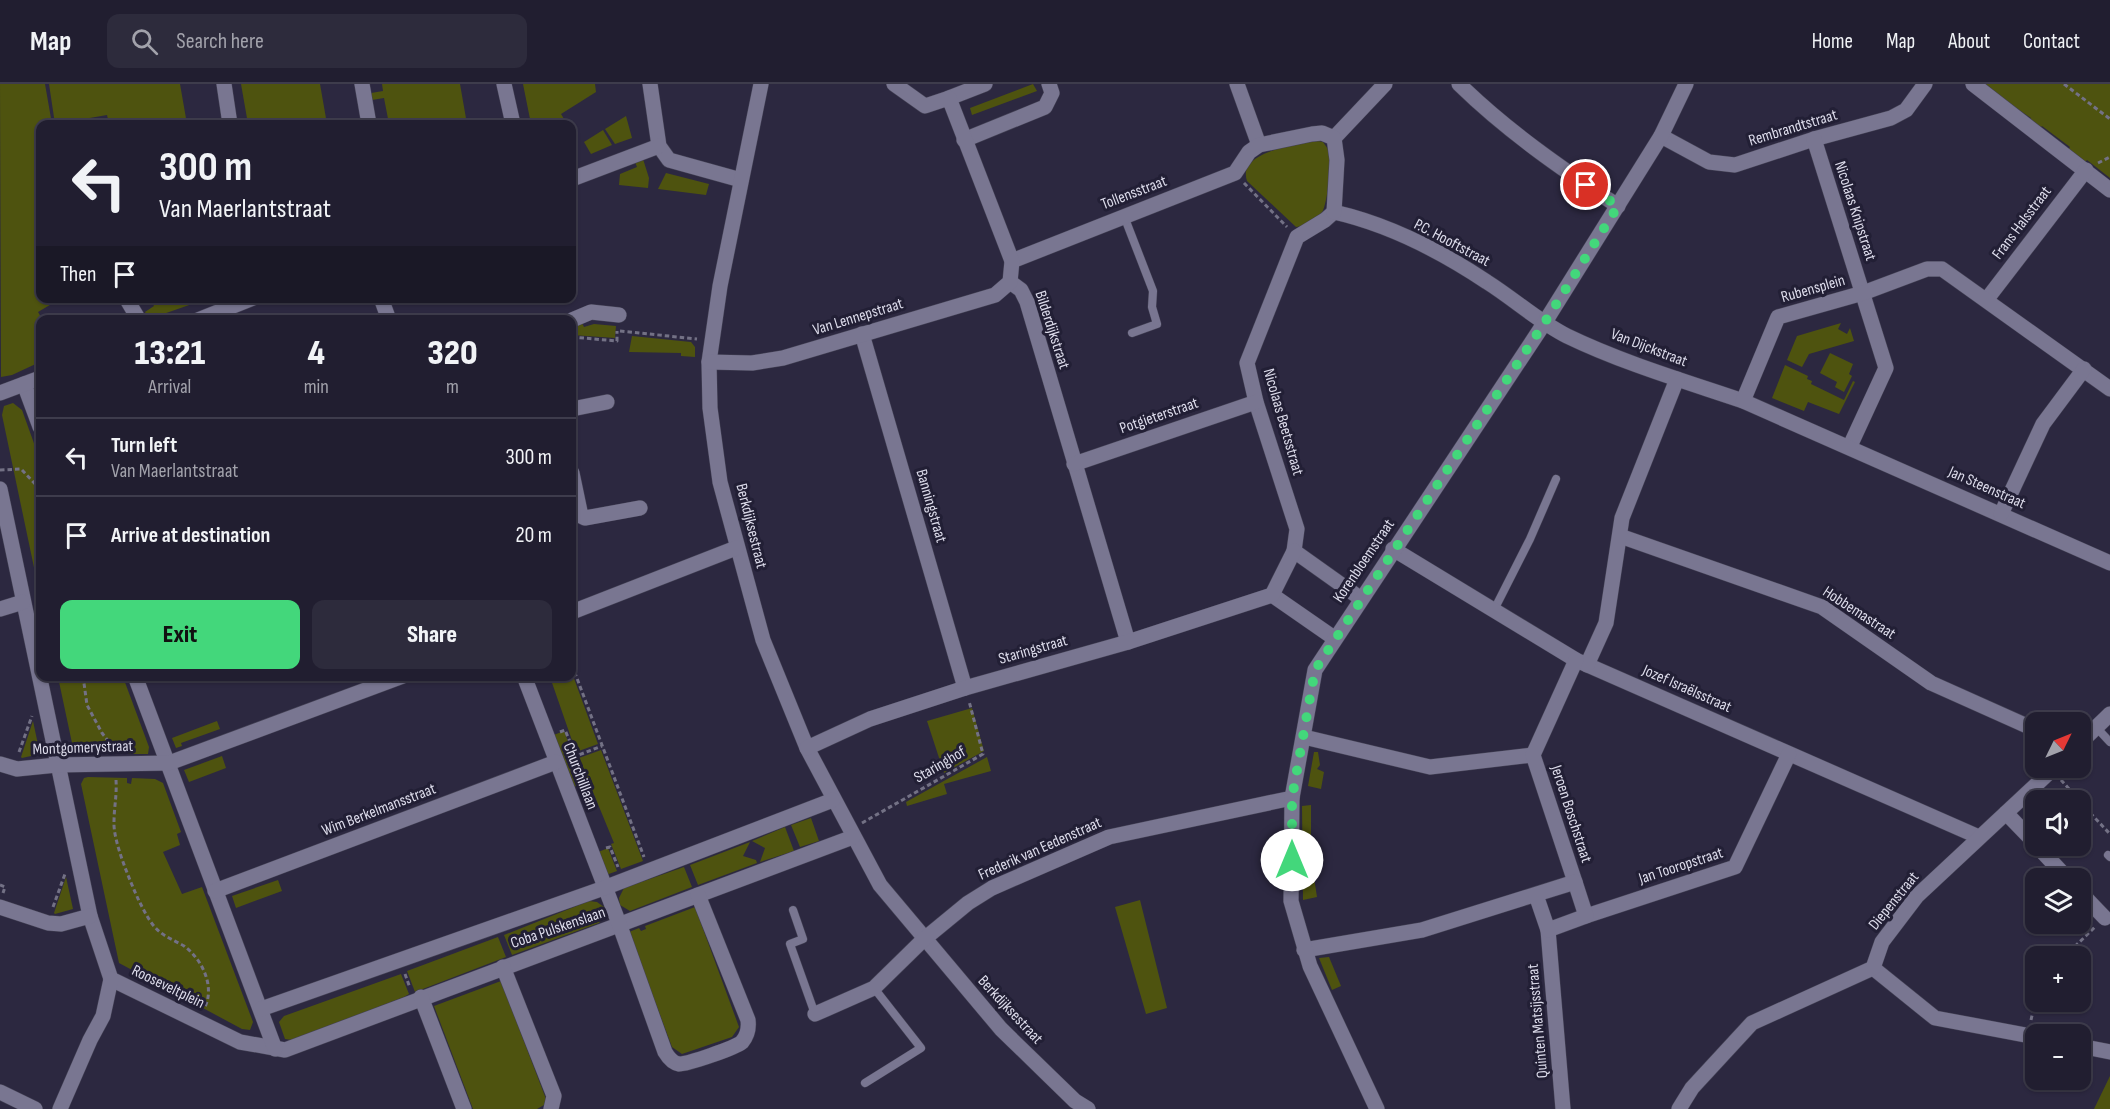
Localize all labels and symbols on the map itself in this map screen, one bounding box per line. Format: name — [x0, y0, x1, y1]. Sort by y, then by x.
street label: Rembrandtstraat — [1746, 106, 1840, 150]
pin — [1560, 159, 1611, 210]
street label: Nicolaas Knipstraat — [1830, 159, 1880, 263]
street label: Tollensstraat — [1098, 172, 1170, 214]
street label: Frans Halsstraat — [1988, 183, 2056, 263]
street label: P.C. Hooftstraat — [1411, 215, 1493, 271]
street label: Rubensplein — [1779, 271, 1847, 307]
street label: Bilderdijkstraat — [1030, 289, 1074, 372]
street label: Van Lennepstraat — [811, 294, 906, 340]
street label: Van Dijckstraat — [1608, 325, 1690, 371]
street label: Nicolaas Beetsstraat — [1259, 366, 1307, 478]
street label: Potgieterstraat — [1117, 394, 1201, 438]
street label: Jan Steenstraat — [1945, 462, 2029, 513]
street label: Banningstraat — [911, 467, 951, 545]
street label: Berkdijksestraat — [731, 482, 771, 570]
street label: Korenbloemstraat — [1329, 516, 1399, 606]
street label: Hobbemastraat — [1819, 582, 1899, 644]
street label: Staringstraat — [996, 631, 1070, 669]
street label: Jozef Israëlsstraat — [1639, 660, 1735, 717]
north arrow — [2025, 712, 2091, 778]
street label: Montgomerystraat — [32, 737, 134, 759]
street label: Churchilllaan — [559, 740, 601, 812]
street label: Staringhof — [911, 742, 970, 787]
street label: Jeroen Boschstraat — [1546, 762, 1596, 865]
street label: Wim Berkelmansstraat — [319, 779, 439, 840]
street label: Frederik van Eedenstraat — [976, 813, 1105, 885]
position arrow — [1260, 828, 1324, 892]
street label: Jan Tooropstraat — [1636, 843, 1726, 889]
street label: Diepenstraat — [1865, 868, 1923, 934]
street label: Coba Pulskenslaan — [508, 903, 608, 953]
street label: Rooseveltplein — [128, 961, 208, 1013]
street label: Quinten Matsijsstraat — [1524, 963, 1552, 1079]
street label: Berkdijksestraat — [973, 972, 1047, 1048]

